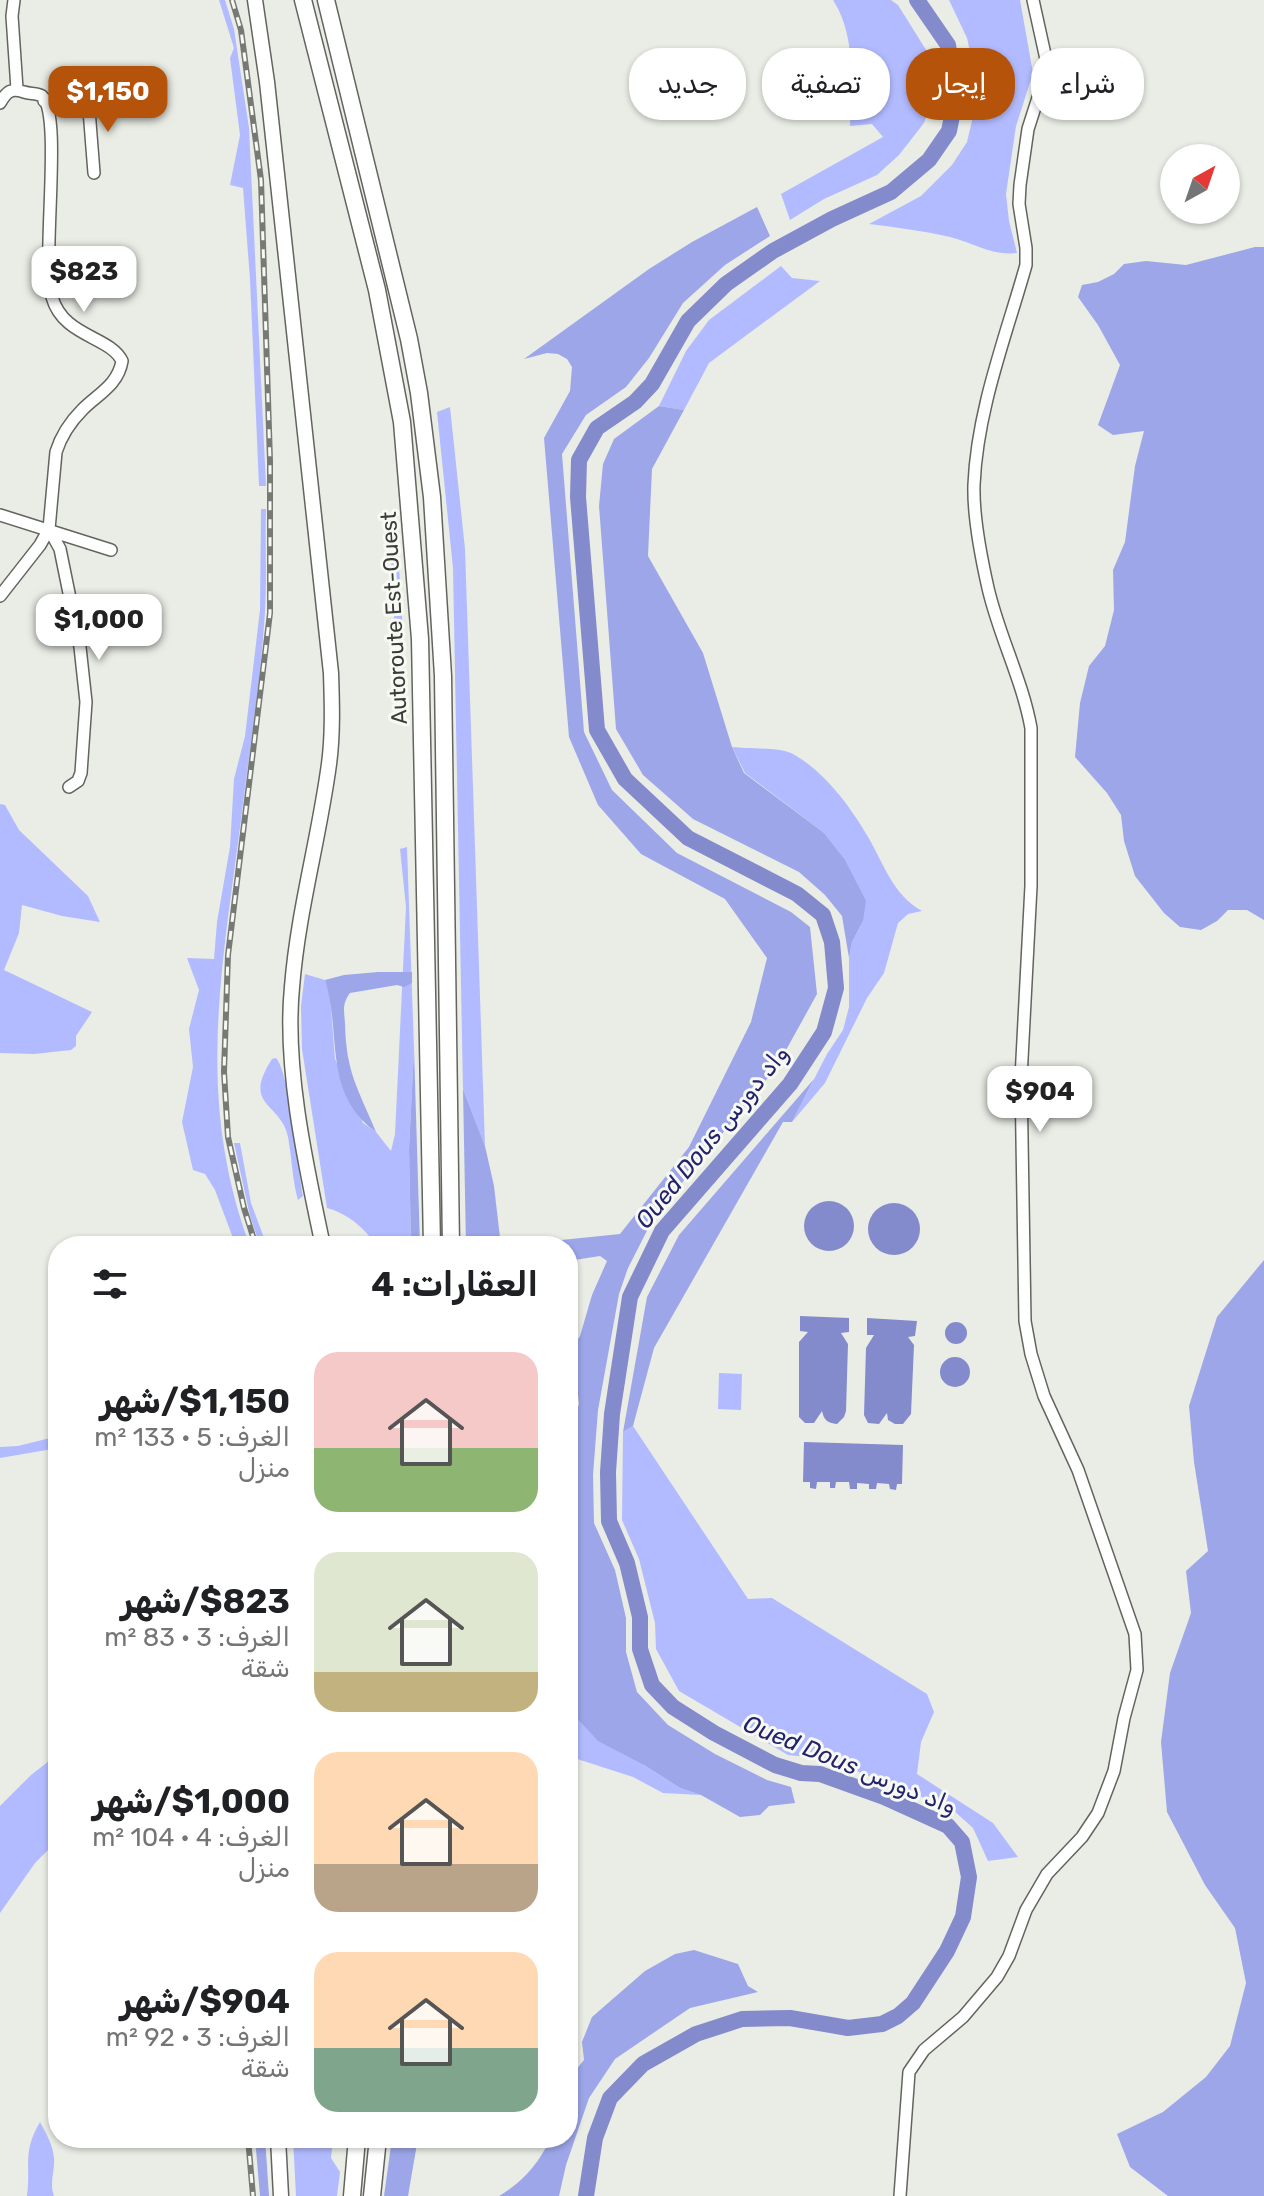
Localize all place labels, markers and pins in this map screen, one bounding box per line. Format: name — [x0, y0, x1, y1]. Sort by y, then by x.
pin: $1,150 — [43, 66, 173, 134]
pin: $823 — [37, 246, 131, 314]
pin: $1,000 — [34, 594, 164, 662]
pin: $904 — [993, 1066, 1087, 1134]

